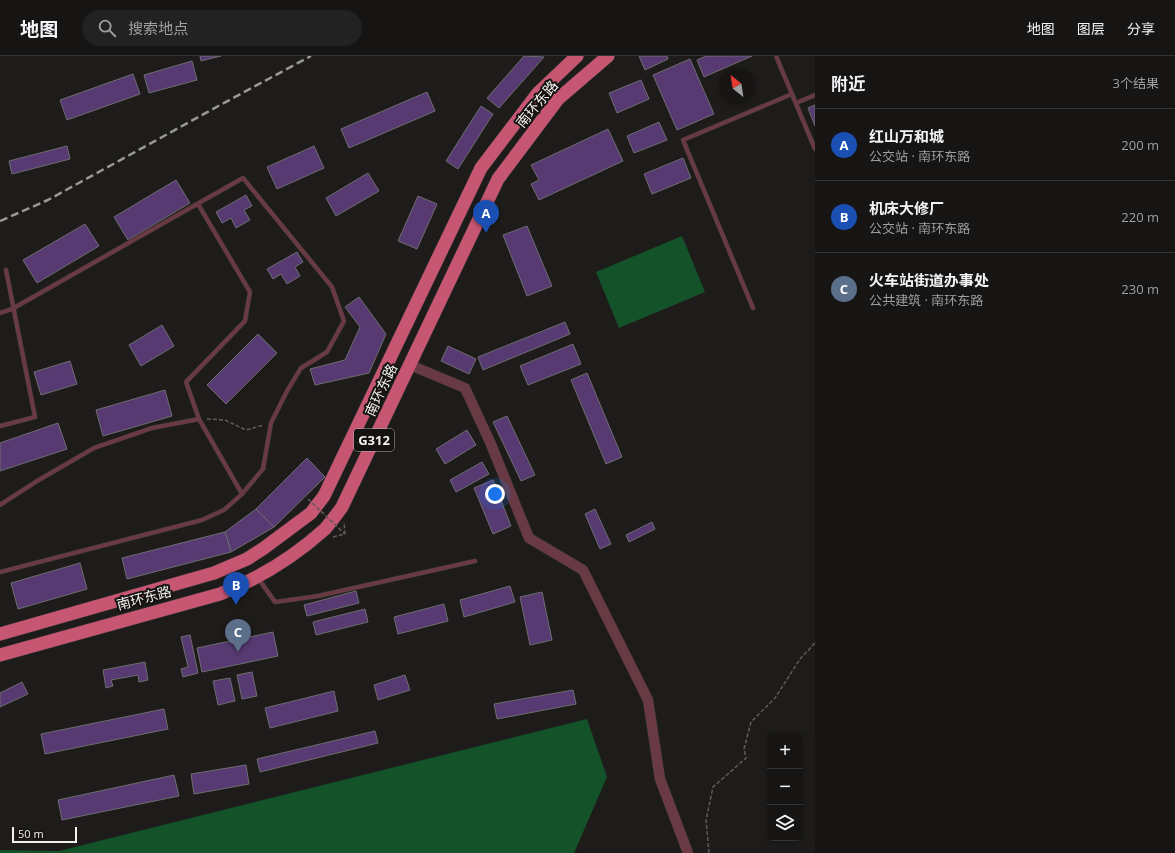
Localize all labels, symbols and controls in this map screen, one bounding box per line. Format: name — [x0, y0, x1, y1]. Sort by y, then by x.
search box — [82, 10, 362, 46]
text: 地图 — [20, 16, 58, 42]
icon: search — [96, 17, 118, 39]
text: 搜索地点 — [128, 18, 188, 38]
text: 地图 — [1027, 19, 1055, 38]
text: 图层 — [1077, 19, 1105, 38]
text: 分享 — [1127, 19, 1155, 38]
north arrow — [719, 68, 755, 104]
text: 附近 — [831, 72, 865, 95]
text: 3个结果 — [1113, 74, 1159, 92]
street label: 南环东路 — [511, 76, 562, 131]
text: 红山万和城 — [869, 126, 944, 146]
text: A — [840, 136, 848, 154]
text: 200 m — [1121, 136, 1159, 154]
text: 公交站 · 南环东路 — [869, 147, 970, 165]
text: 机床大修厂 — [869, 198, 944, 218]
pin: A — [473, 200, 499, 233]
text: B — [840, 208, 848, 226]
text: 220 m — [1121, 208, 1159, 226]
text: 公交站 · 南环东路 — [869, 219, 970, 237]
text: 火车站街道办事处 — [869, 270, 989, 290]
text: C — [840, 280, 848, 298]
text: 230 m — [1121, 280, 1159, 298]
text: 公共建筑 · 南环东路 — [869, 291, 983, 309]
street label: 南环东路 — [360, 360, 401, 419]
road number: G312 — [354, 429, 394, 451]
your location — [485, 484, 505, 504]
pin: B — [223, 572, 249, 605]
street label: 南环东路 — [114, 581, 173, 614]
pin: C — [225, 619, 251, 652]
map controls — [767, 733, 803, 841]
button: + — [767, 733, 803, 769]
button: − — [767, 769, 803, 805]
button: layers — [767, 805, 803, 841]
scale bar — [12, 825, 77, 844]
text: 50 m — [18, 826, 44, 841]

